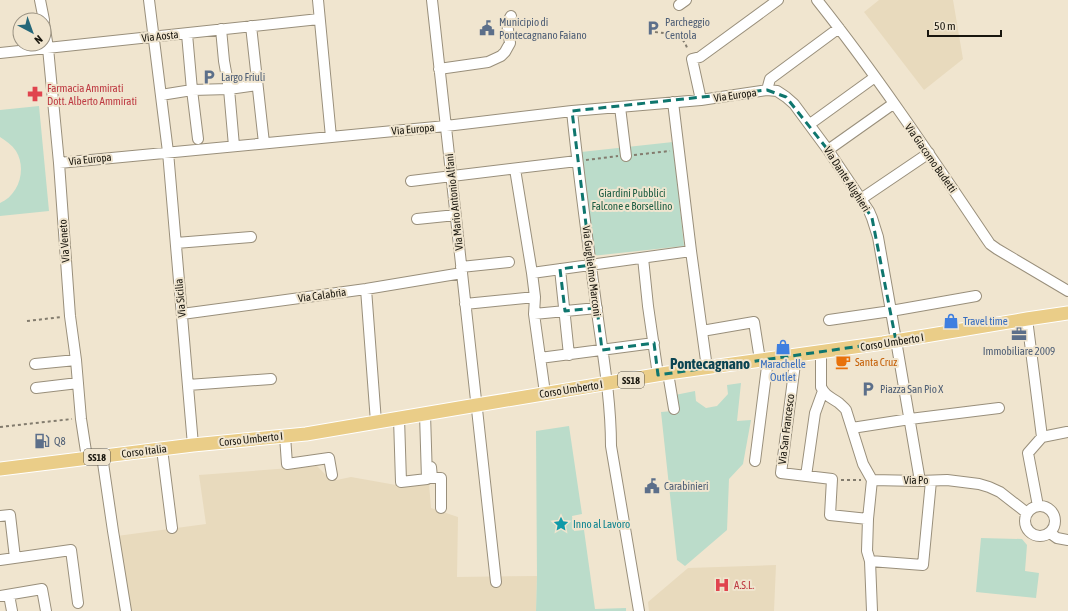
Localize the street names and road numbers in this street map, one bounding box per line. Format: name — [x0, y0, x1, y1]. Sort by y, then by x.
street label: Via Aosta — [141, 28, 179, 44]
street label: Via Europa — [713, 86, 757, 104]
street label: Via Europa — [391, 121, 435, 137]
street label: Via Giacomo Budetti — [903, 121, 959, 195]
street label: Via Dante Alighieri — [822, 144, 872, 214]
street label: Via Europa — [68, 151, 112, 167]
street label: Via Mario Antonio Alfani — [443, 153, 465, 251]
street label: Via Veneto — [57, 219, 71, 263]
street label: Via Guglielmo Marconi — [580, 225, 604, 317]
street label: Via Sicilia — [172, 278, 188, 318]
street label: Via Calabria — [297, 286, 347, 304]
street label: Corso Umberto I — [859, 331, 925, 353]
road number: SS18 — [618, 372, 644, 388]
street label: Corso Umberto I — [538, 378, 604, 400]
street label: Via San Francesco — [776, 393, 796, 465]
street label: Corso Umberto I — [218, 430, 284, 448]
street label: Corso Italia — [121, 442, 167, 460]
road number: SS18 — [84, 449, 110, 465]
street label: Via Po — [904, 474, 929, 486]

